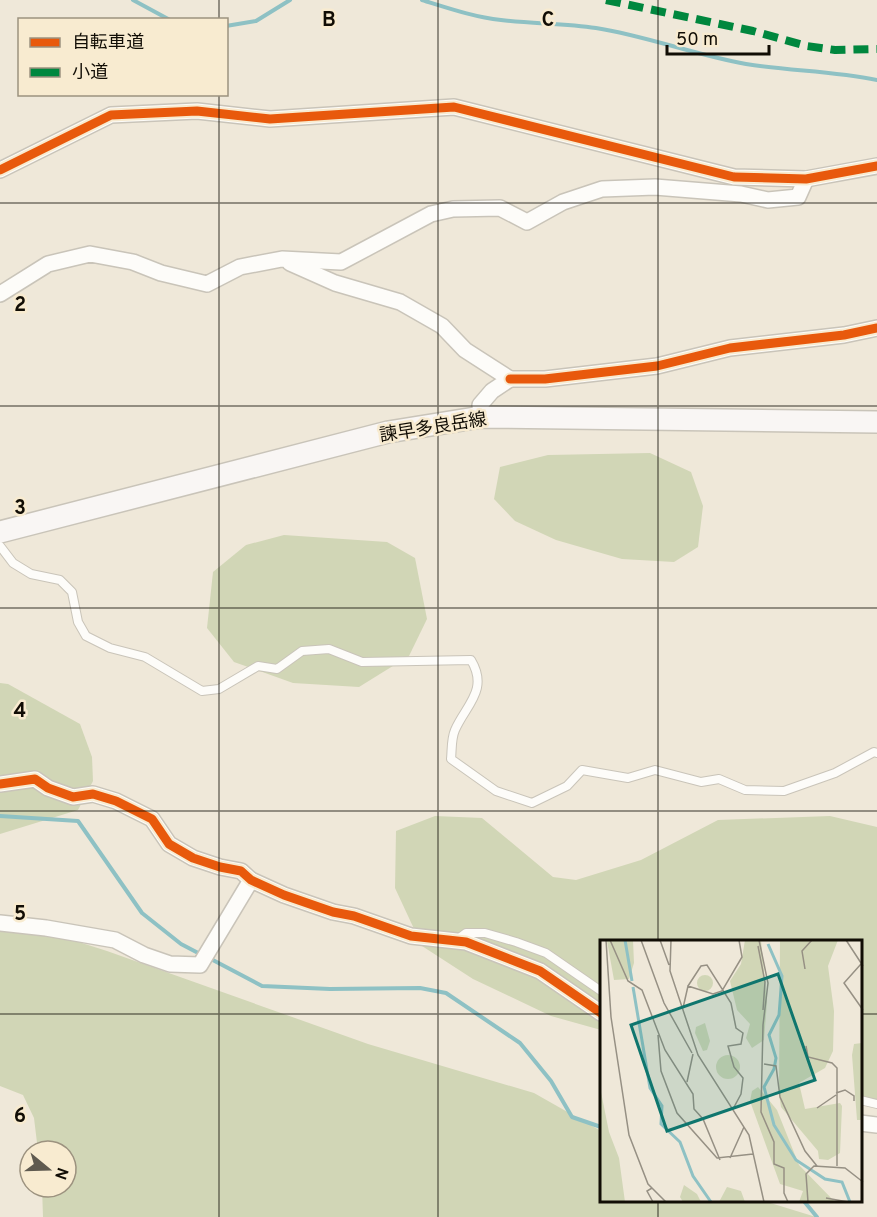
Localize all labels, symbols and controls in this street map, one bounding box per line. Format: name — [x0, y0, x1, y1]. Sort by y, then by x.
text: B — [322, 8, 336, 34]
text: C — [542, 8, 554, 34]
legend — [18, 18, 228, 96]
scale bar — [667, 18, 769, 56]
text: 50 m — [676, 29, 718, 52]
text: 自転車道 — [72, 32, 144, 55]
text: 小道 — [72, 62, 108, 85]
text: 2 — [14, 293, 26, 319]
street label: 諫早多良岳線 — [378, 409, 488, 448]
text: 3 — [14, 496, 26, 522]
text: 4 — [14, 699, 26, 725]
text: 5 — [14, 902, 26, 928]
inset map — [600, 940, 862, 1202]
text: 6 — [14, 1104, 26, 1130]
north arrow — [18, 1139, 78, 1199]
text: N — [49, 1165, 72, 1182]

